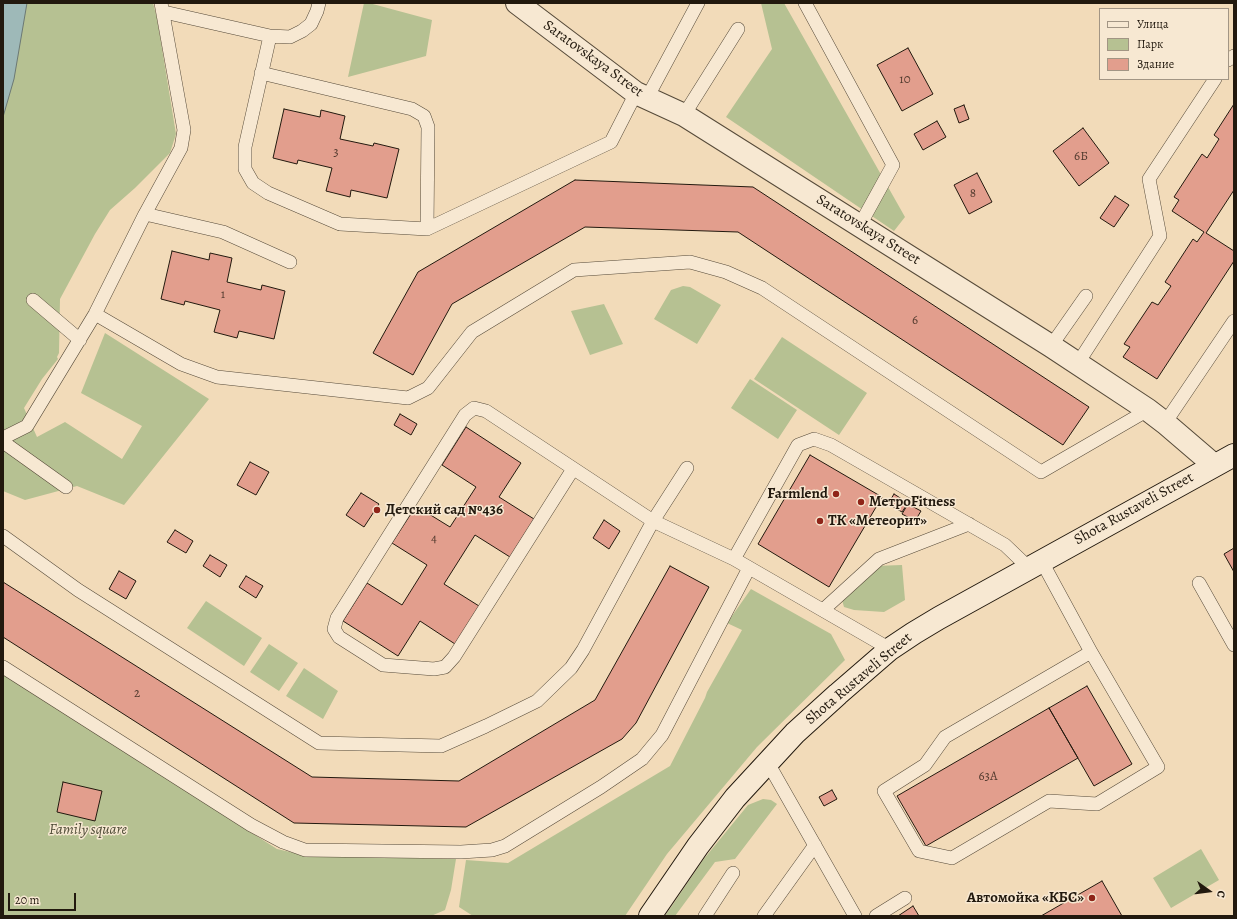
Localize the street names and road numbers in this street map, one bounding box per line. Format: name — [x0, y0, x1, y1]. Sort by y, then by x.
street label: Saratovskaya Street — [539, 17, 647, 101]
street label: Saratovskaya Street — [813, 191, 923, 269]
street label: Shota Rustaveli Street — [1071, 469, 1197, 549]
street label: Shota Rustaveli Street — [802, 629, 916, 729]

